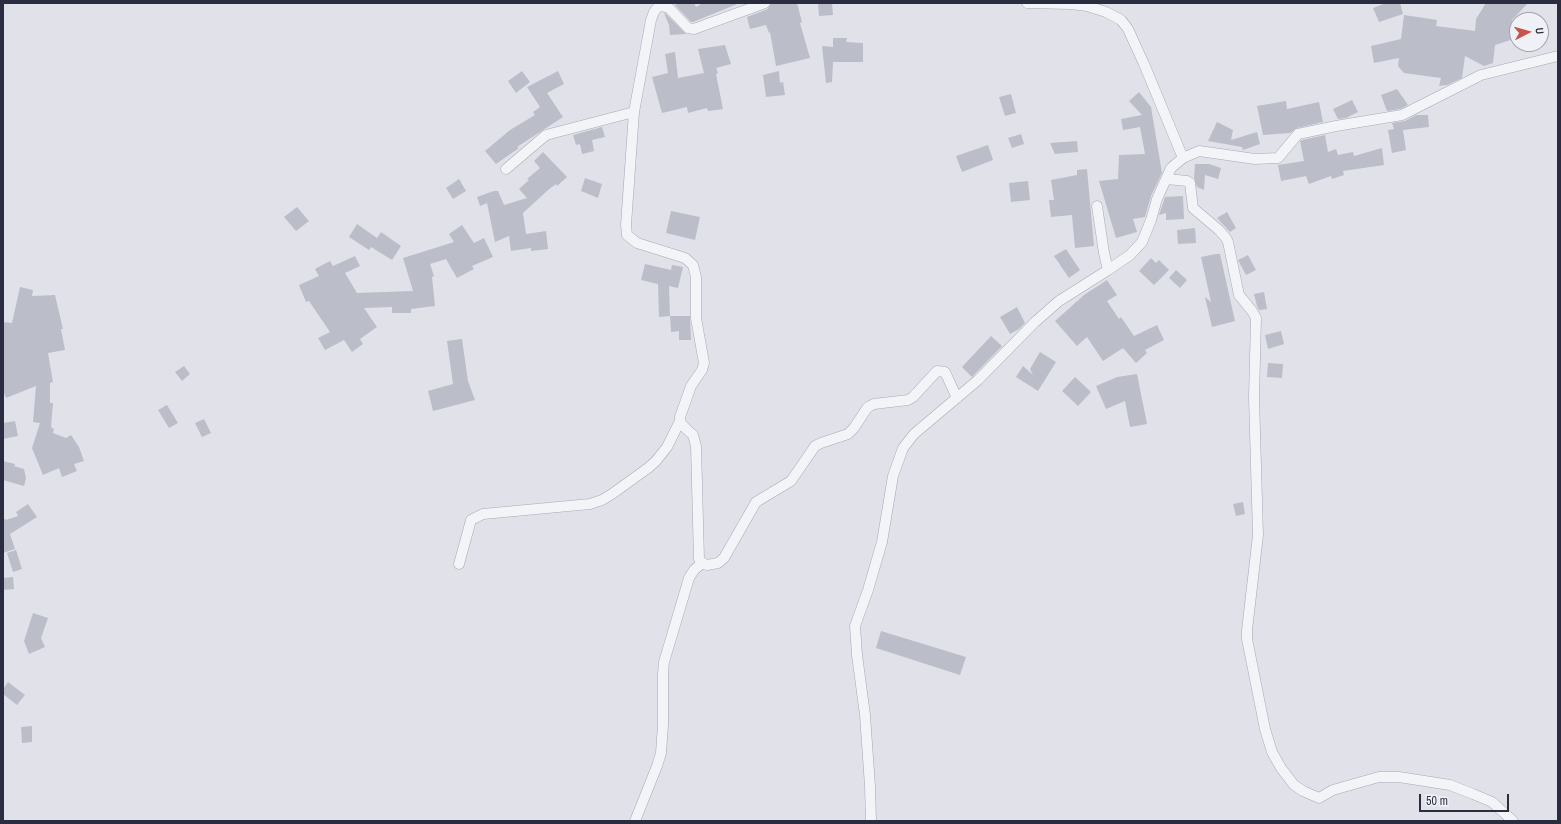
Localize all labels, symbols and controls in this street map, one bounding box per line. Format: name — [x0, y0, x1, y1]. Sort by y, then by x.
north arrow — [1509, 12, 1549, 52]
text: U — [1533, 27, 1547, 35]
scale bar — [1421, 786, 1511, 812]
text: 50 m — [1426, 793, 1448, 809]

